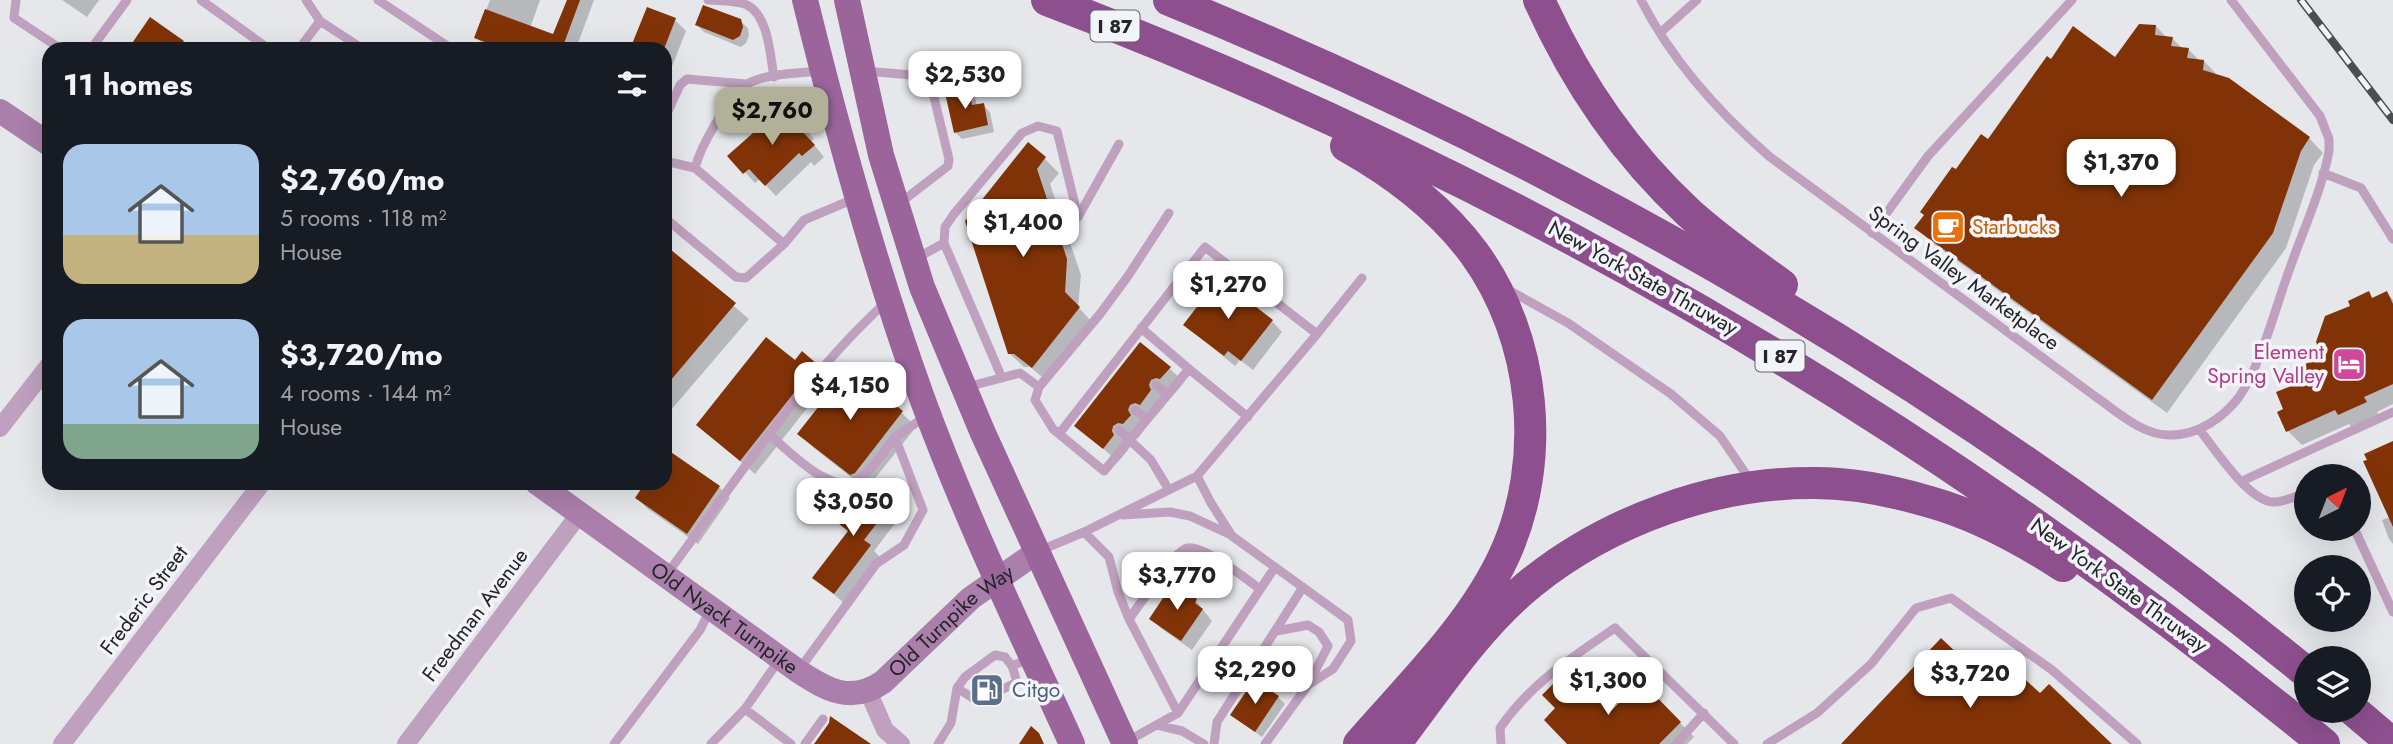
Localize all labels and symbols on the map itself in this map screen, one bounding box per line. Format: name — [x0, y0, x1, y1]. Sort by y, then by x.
road number: I 87 — [1090, 10, 1140, 42]
pin: $2,530 — [908, 52, 1022, 111]
pin: $2,760 — [715, 88, 829, 147]
pin: $1,370 — [2064, 140, 2178, 199]
street label: Spring Valley Marketplace — [1862, 198, 2066, 358]
pin: $1,400 — [966, 200, 1080, 259]
cafe icon: Starbucks — [1929, 208, 1967, 246]
place label: Starbucks — [1972, 212, 2057, 242]
street label: New York State Thruway — [1543, 213, 1744, 343]
pin: $1,270 — [1171, 262, 1285, 321]
place label: Element Spring Valley — [2207, 337, 2325, 391]
road number: I 87 — [1756, 340, 1804, 372]
hotel icon: Element Spring Valley — [2330, 345, 2368, 383]
pin: $4,150 — [793, 362, 907, 422]
north arrow — [2294, 464, 2371, 541]
pin: $3,050 — [796, 478, 910, 538]
street label: New York State Thruway — [2024, 510, 2214, 660]
street label: Frederic Street — [93, 539, 195, 661]
street label: Freedman Avenue — [415, 542, 535, 688]
pin: $3,770 — [1120, 552, 1234, 612]
street label: Old Nyack Turnpike — [644, 555, 805, 682]
street label: Old Turnpike Way — [882, 557, 1021, 684]
pin: $2,290 — [1198, 646, 1312, 706]
pin: $3,720 — [1913, 650, 2027, 710]
pin: $1,300 — [1551, 658, 1665, 717]
fuel station icon: Citgo — [968, 671, 1006, 709]
place label: Citgo — [1012, 675, 1060, 705]

